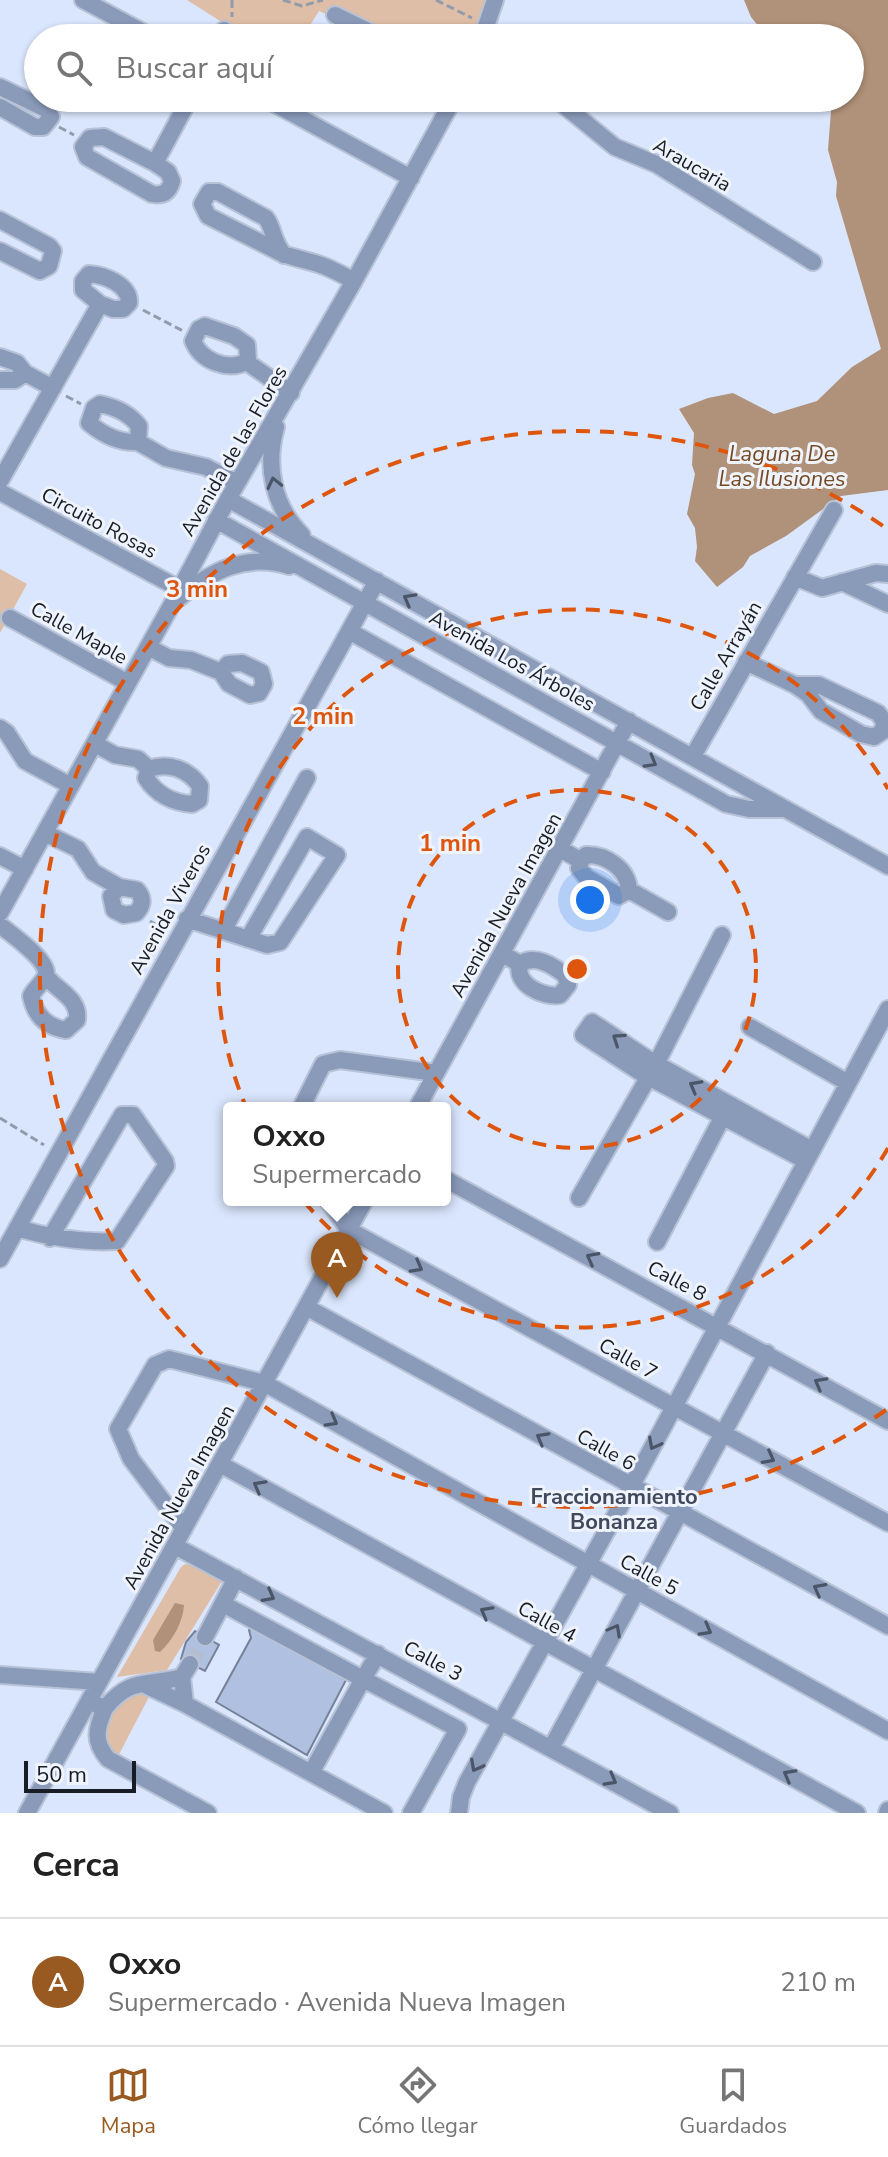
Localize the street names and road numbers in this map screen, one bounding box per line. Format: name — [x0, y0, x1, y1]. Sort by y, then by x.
street label: Araucaria — [648, 132, 736, 198]
street label: Avenida de las Flores — [174, 361, 294, 541]
street label: Circuito Rosas — [36, 481, 162, 565]
street label: Calle Maple — [26, 595, 132, 671]
street label: Calle Arrayán — [684, 596, 768, 716]
street label: Avenida Los Árboles — [424, 604, 600, 718]
street label: Avenida Nueva Imagen — [444, 808, 568, 1002]
street label: Avenida Viveros — [123, 839, 217, 979]
street label: Calle 8 — [643, 1254, 711, 1308]
street label: Calle 7 — [594, 1332, 662, 1386]
street label: Avenida Nueva Imagen — [117, 1400, 241, 1594]
street label: Calle 6 — [572, 1423, 640, 1477]
street label: Calle 5 — [615, 1548, 683, 1602]
street label: Calle 4 — [513, 1595, 581, 1649]
street label: Calle 3 — [399, 1634, 467, 1688]

